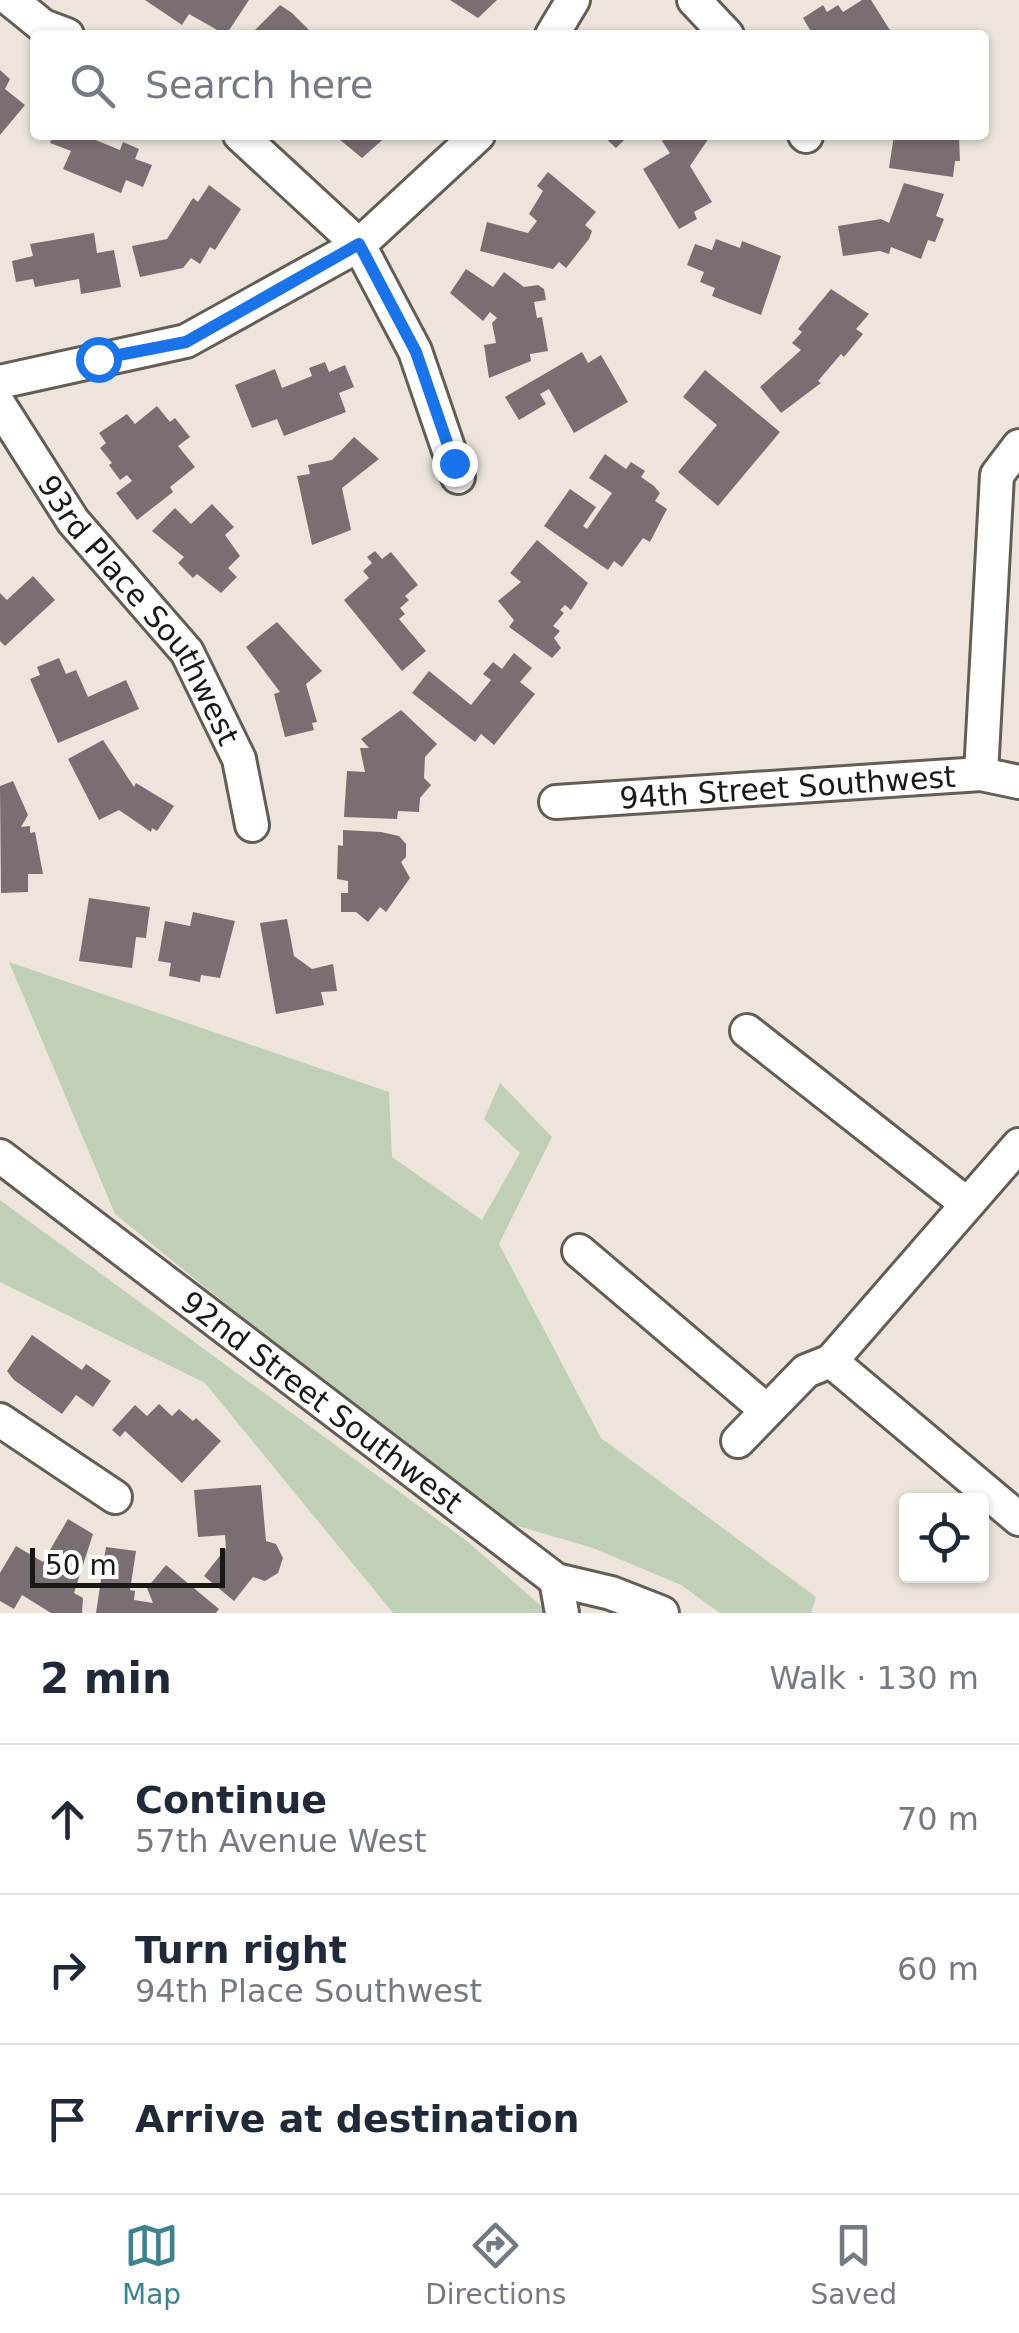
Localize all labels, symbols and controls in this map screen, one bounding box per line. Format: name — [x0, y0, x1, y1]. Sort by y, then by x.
search box — [30, 30, 989, 140]
icon: search — [65, 58, 120, 113]
text: Search here — [145, 63, 373, 107]
route start — [76, 337, 122, 383]
route end — [432, 441, 478, 487]
street label: 93rd Place Southwest — [31, 469, 247, 751]
street label: 94th Street Southwest — [618, 758, 957, 815]
street label: 92nd Street Southwest — [175, 1283, 470, 1520]
map controls — [899, 1493, 989, 1583]
button: locate — [899, 1493, 989, 1583]
scale bar — [30, 1543, 225, 1588]
text: 50 m — [45, 1549, 117, 1582]
text: 2 min — [40, 1654, 172, 1703]
text: Walk · 130 m — [769, 1659, 979, 1697]
text: Continue — [135, 1778, 327, 1822]
icon: ahead — [40, 1792, 95, 1847]
text: 70 m — [897, 1800, 979, 1838]
text: 57th Avenue West — [135, 1822, 426, 1860]
text: Turn right — [135, 1928, 347, 1972]
icon: right — [40, 1942, 95, 1997]
text: 60 m — [897, 1950, 979, 1988]
text: 94th Place Southwest — [135, 1972, 482, 2010]
icon: arrive — [40, 2092, 95, 2147]
text: Arrive at destination — [135, 2097, 580, 2141]
tab: Map — [122, 2218, 181, 2311]
tab: Directions — [425, 2218, 566, 2311]
tab: Saved — [810, 2218, 897, 2311]

